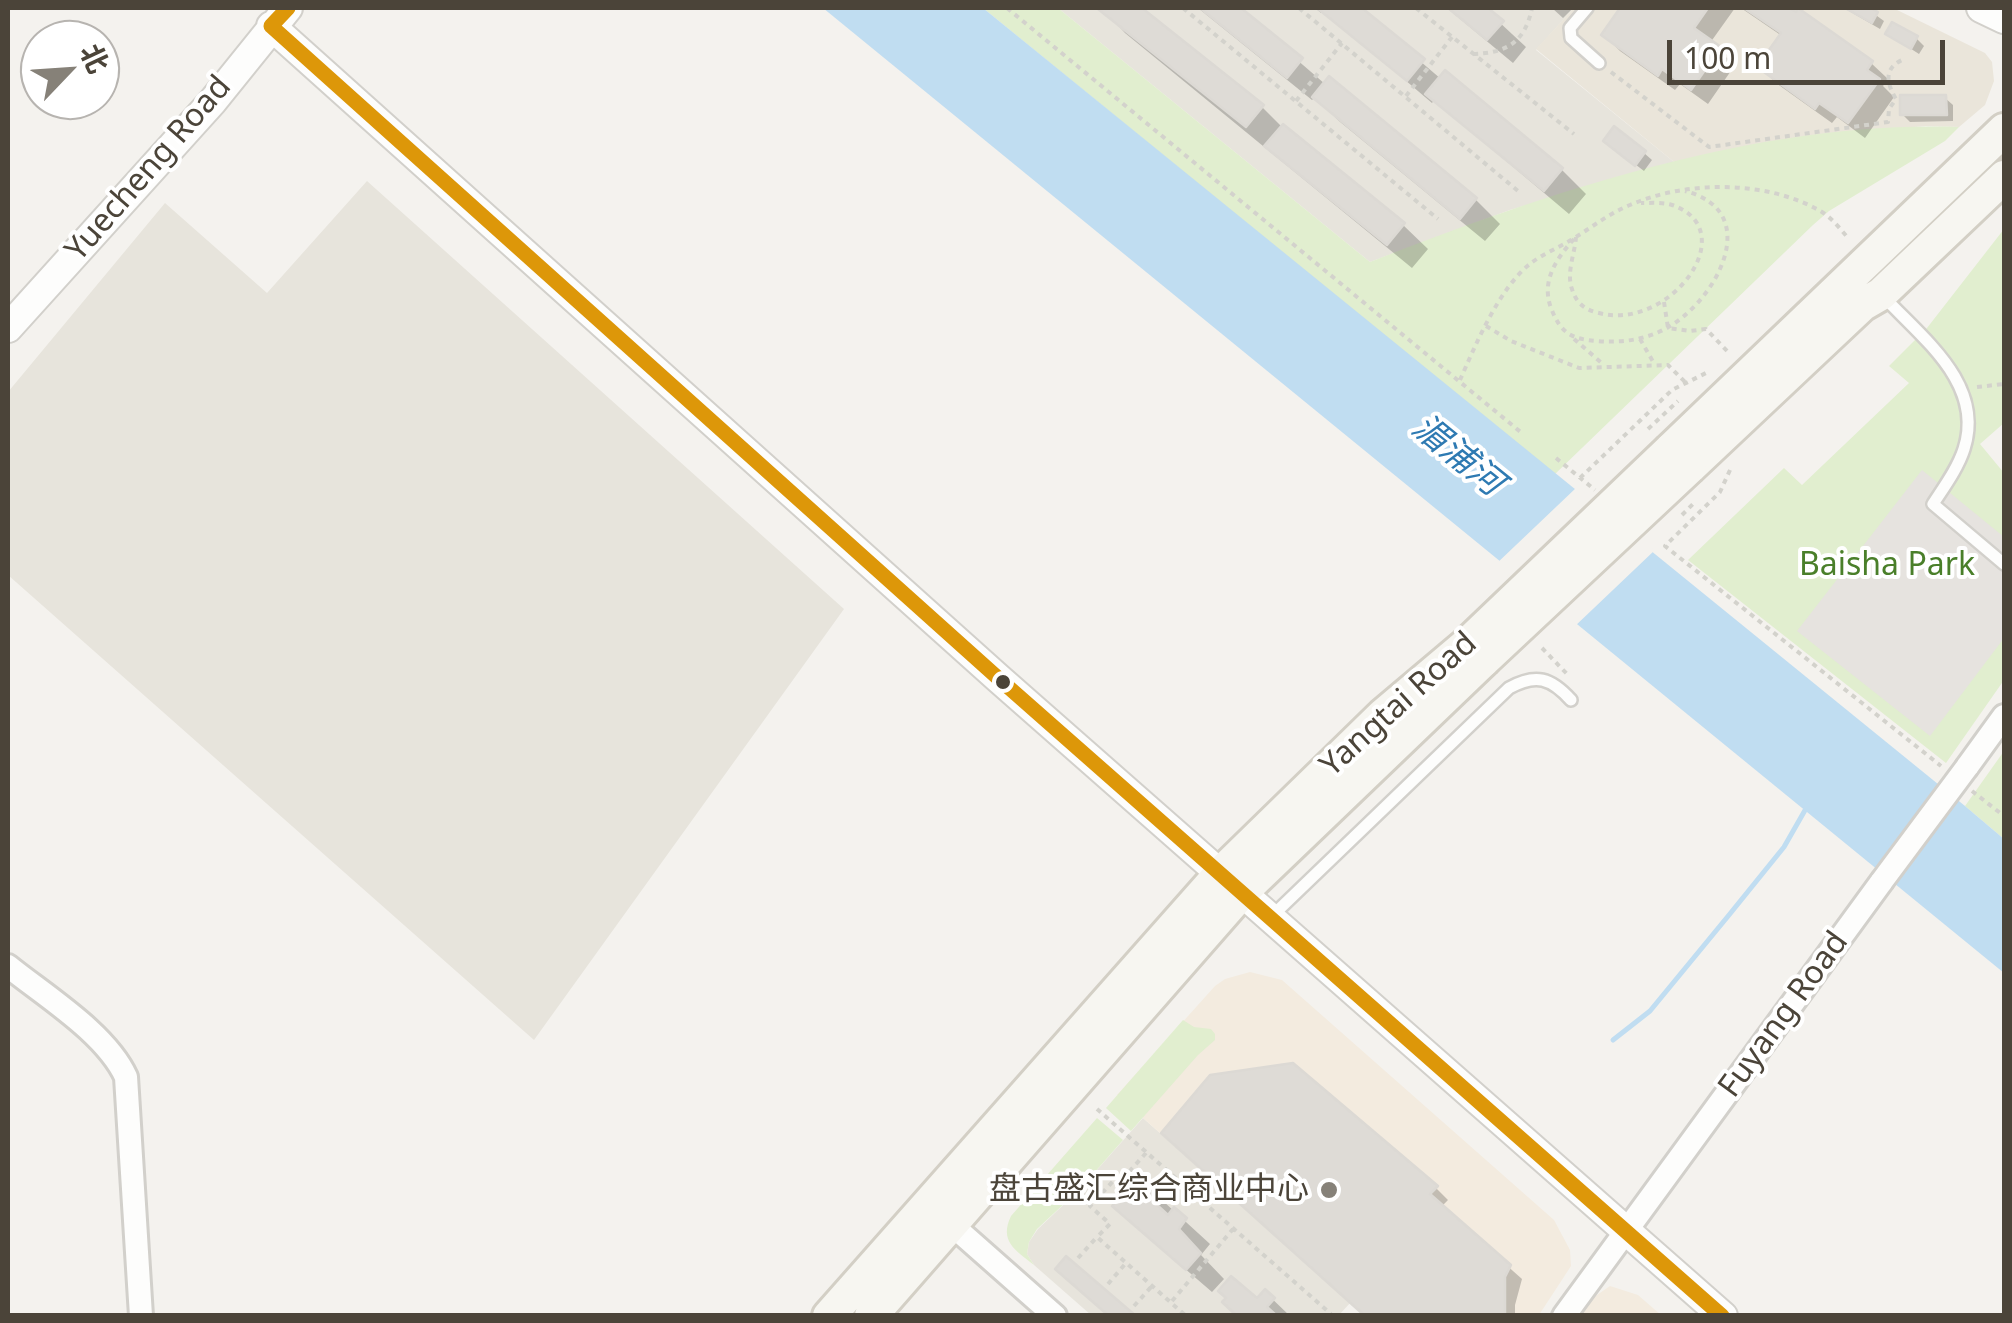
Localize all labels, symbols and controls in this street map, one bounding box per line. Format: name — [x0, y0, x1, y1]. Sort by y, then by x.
north arrow — [20, 20, 120, 120]
scale bar — [1672, 20, 1950, 82]
text: 北 — [72, 37, 119, 79]
text: 100 m — [1684, 37, 1771, 78]
street label: Yuecheng Road — [58, 69, 240, 269]
water label: 湄浦河 — [1403, 407, 1511, 505]
park label: Baisha Park — [1799, 547, 1975, 585]
street label: Yangtai Road — [1313, 625, 1485, 785]
unlabelled marker — [993, 672, 1013, 692]
street label: Fuyang Road — [1711, 925, 1857, 1105]
place label: 盘古盛汇综合商业中心 — [989, 1171, 1309, 1209]
marker: 盘古盛汇综合商业中心 — [1318, 1179, 1340, 1201]

